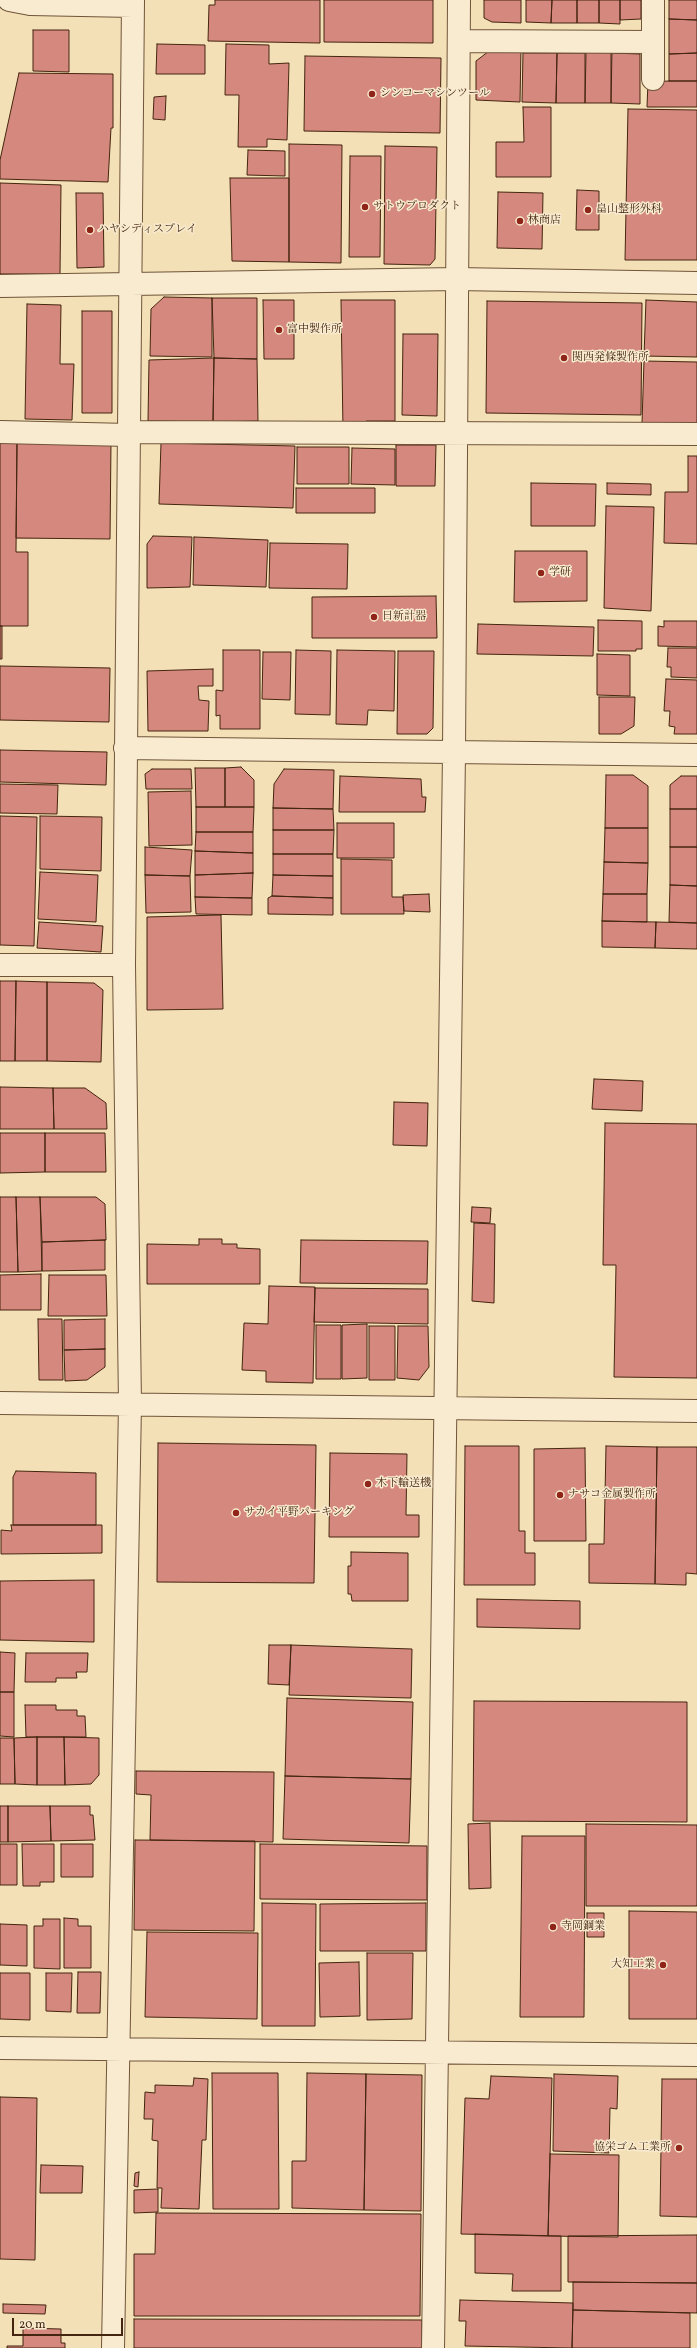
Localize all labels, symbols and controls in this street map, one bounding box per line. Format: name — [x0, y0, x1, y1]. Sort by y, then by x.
place label: シンコーマシンツール — [380, 87, 490, 101]
marker: シンコーマシンツール — [367, 89, 377, 99]
place label: サトウプロダクト — [373, 200, 461, 214]
marker: サトウプロダクト — [360, 202, 370, 212]
place label: 畠山整形外科 — [596, 203, 662, 217]
marker: 畠山整形外科 — [583, 205, 593, 215]
place label: 林商店 — [528, 214, 561, 228]
marker: 林商店 — [515, 216, 525, 226]
place label: ハヤシディスプレイ — [98, 223, 197, 237]
marker: ハヤシディスプレイ — [85, 225, 95, 235]
place label: 富中製作所 — [287, 323, 342, 337]
marker: 富中製作所 — [274, 325, 284, 335]
place label: 関西発條製作所 — [572, 351, 649, 365]
marker: 関西発條製作所 — [559, 353, 569, 363]
place label: 学研 — [549, 566, 571, 580]
marker: 学研 — [536, 568, 546, 578]
place label: 日新計器 — [382, 610, 426, 624]
marker: 日新計器 — [369, 612, 379, 622]
place label: 木下輸送機 — [376, 1477, 431, 1491]
marker: 木下輸送機 — [363, 1479, 373, 1489]
place label: ナサコ金属製作所 — [568, 1488, 656, 1502]
marker: ナサコ金属製作所 — [555, 1490, 565, 1500]
place label: サカイ平野パーキング — [244, 1506, 354, 1520]
marker: サカイ平野パーキング — [231, 1508, 241, 1518]
place label: 寺岡鋼業 — [561, 1920, 605, 1934]
marker: 寺岡鋼業 — [548, 1922, 558, 1932]
place label: 大知工業 — [611, 1958, 655, 1972]
marker: 大知工業 — [658, 1960, 668, 1970]
place label: 協栄ゴム工業所 — [594, 2141, 671, 2155]
marker: 協栄ゴム工業所 — [674, 2143, 684, 2153]
scale bar — [14, 2310, 125, 2336]
text: 20 m — [19, 2317, 46, 2333]

